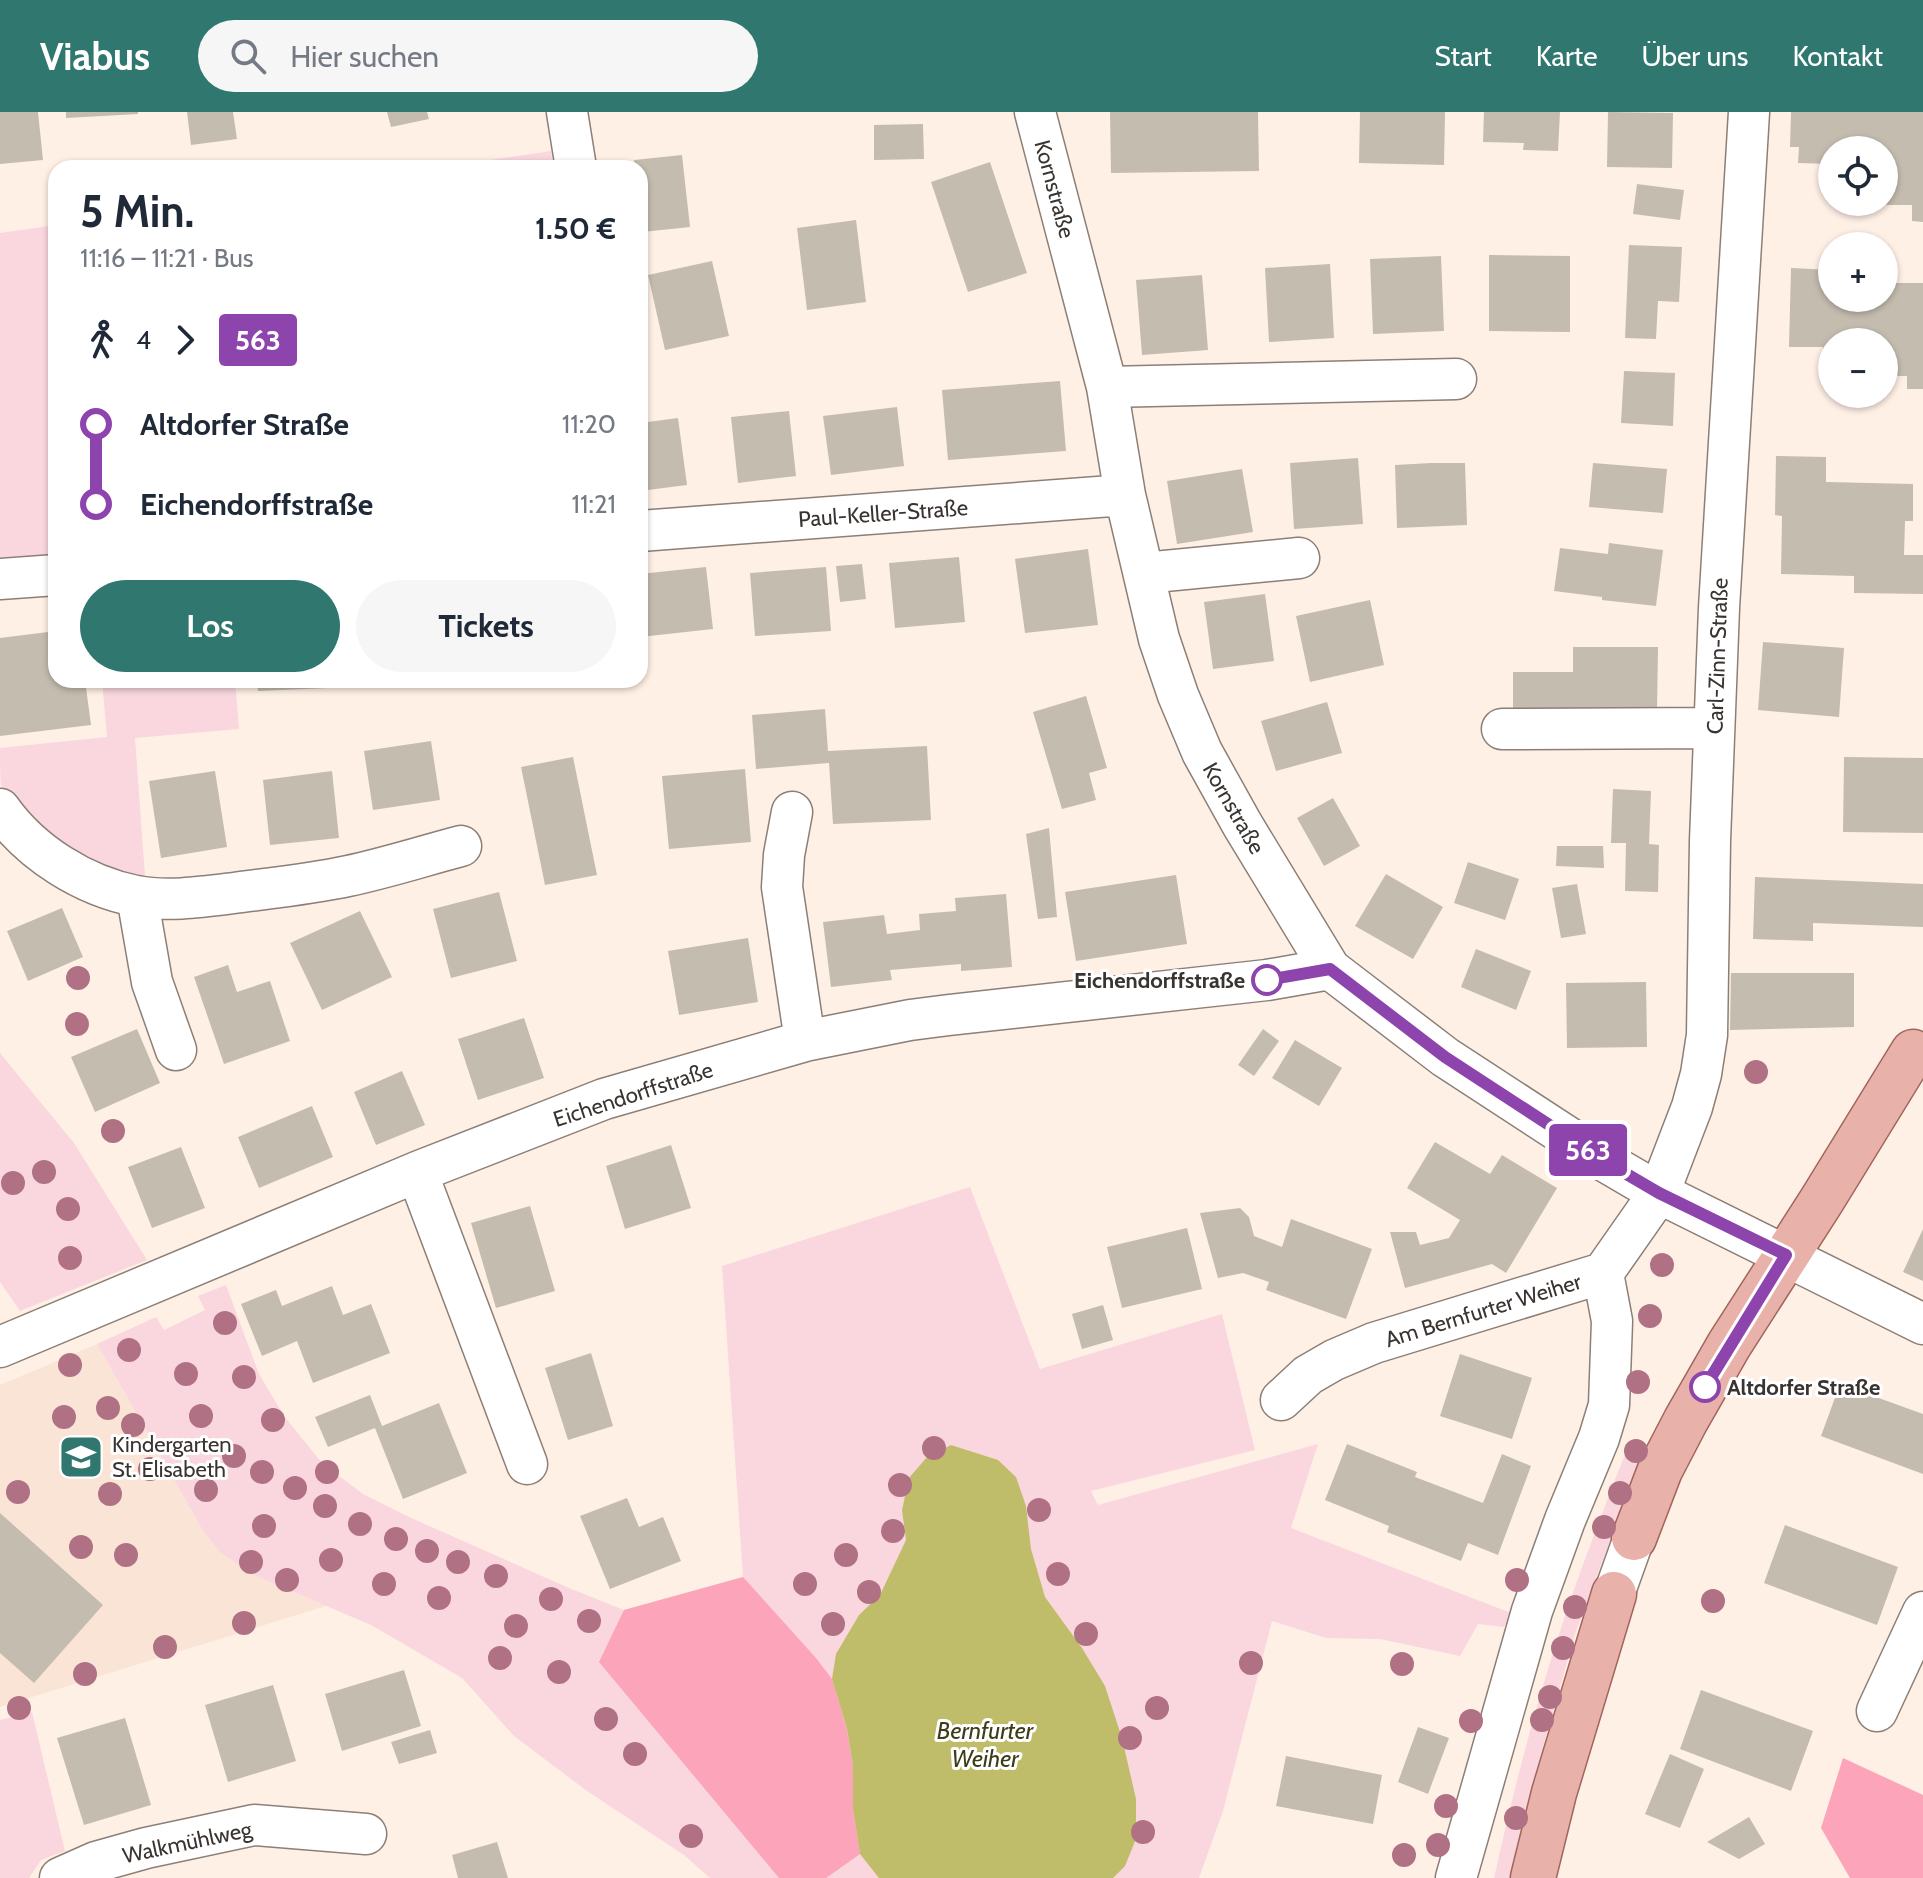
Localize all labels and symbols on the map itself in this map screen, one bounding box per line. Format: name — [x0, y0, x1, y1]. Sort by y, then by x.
street label: Kornstraße — [1028, 137, 1081, 241]
street label: Paul-Keller-Straße — [797, 494, 969, 533]
street label: Carl-Zinn-Straße — [1701, 577, 1734, 735]
street label: Kornstraße — [1197, 758, 1270, 859]
marker: Eichendorffstraße — [1252, 965, 1282, 995]
place label: Eichendorffstraße — [1074, 967, 1245, 994]
street label: Eichendorffstraße — [550, 1056, 716, 1133]
line badge: 563 — [1542, 1124, 1634, 1176]
street label: Am Bernfurter Weiher — [1382, 1268, 1584, 1353]
marker: Altdorfer Straße — [1690, 1372, 1720, 1402]
place label: Altdorfer Straße — [1727, 1374, 1880, 1401]
place label: Kindergarten St. Elisabeth — [112, 1431, 232, 1483]
school or university icon: Kindergarten St. Elisabeth — [57, 1433, 105, 1481]
water label: Bernfurter Weiher — [937, 1716, 1035, 1773]
street label: Walkmühlweg — [120, 1815, 255, 1869]

